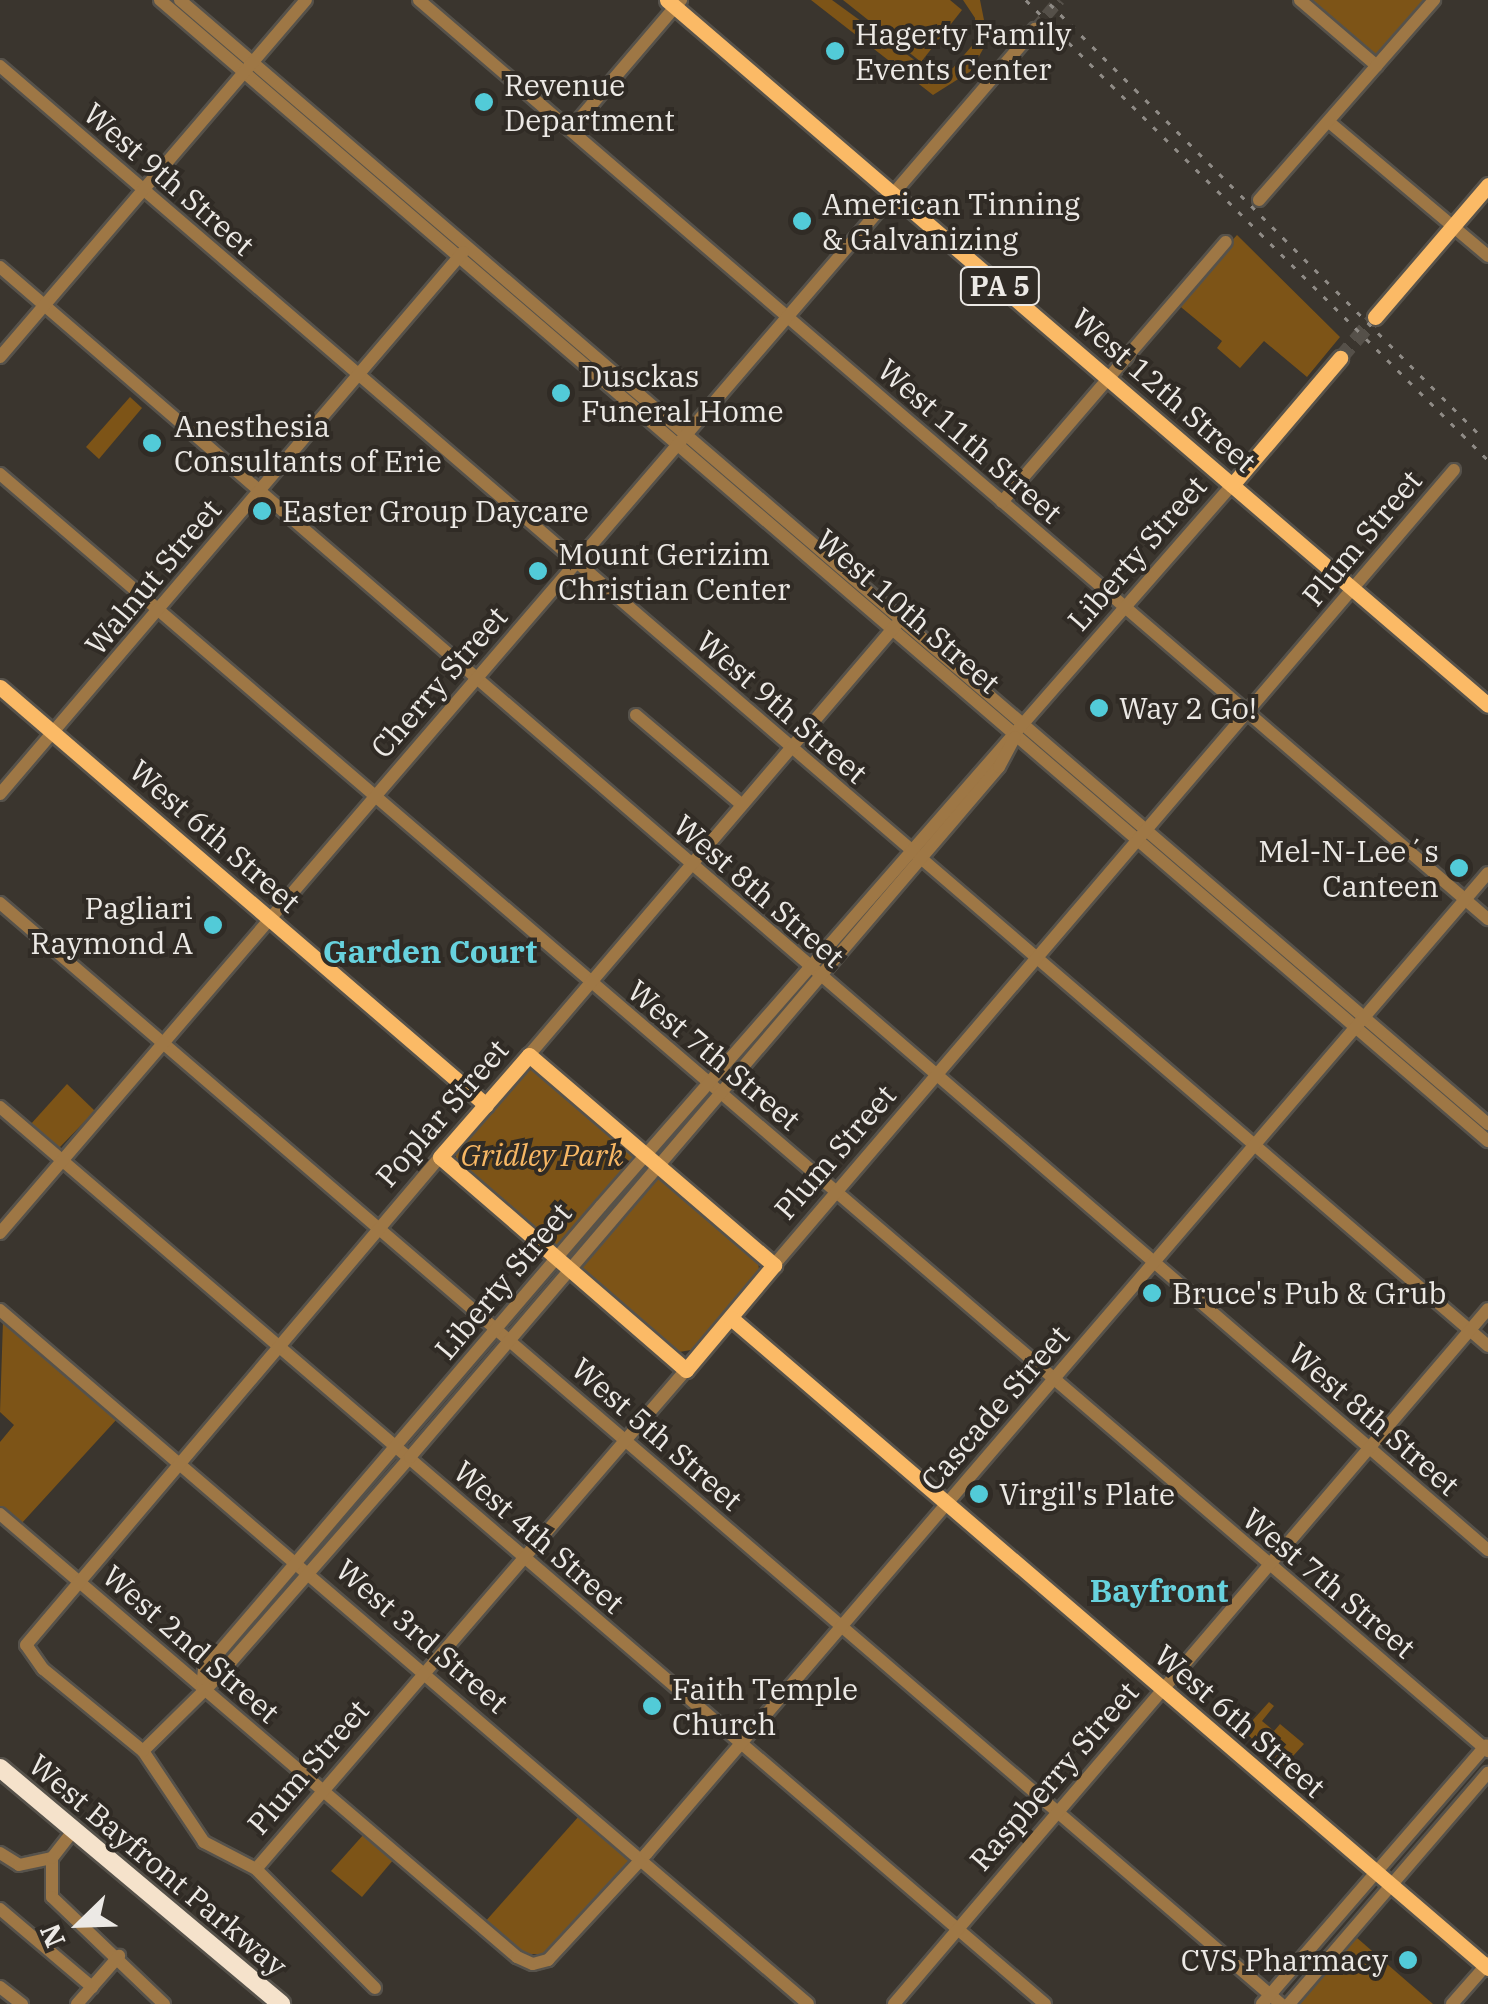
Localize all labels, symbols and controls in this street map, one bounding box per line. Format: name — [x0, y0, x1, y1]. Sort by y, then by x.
place label: Hagerty Family Events Center — [855, 16, 1071, 86]
marker: Hagerty Family Events Center — [824, 40, 846, 62]
place label: Revenue Department — [504, 67, 675, 138]
marker: Revenue Department — [473, 91, 495, 113]
street label: West 9th Street — [76, 95, 262, 263]
place label: American Tinning & Galvanizing — [822, 186, 1080, 256]
marker: American Tinning & Galvanizing — [791, 210, 813, 232]
road number: PA 5 — [958, 263, 1042, 309]
street label: West 12th Street — [1065, 300, 1263, 480]
street label: West 11th Street — [871, 351, 1069, 531]
place label: Dusckas Funeral Home — [581, 358, 784, 428]
marker: Dusckas Funeral Home — [550, 382, 572, 404]
place label: Anesthesia Consultants of Erie — [174, 408, 442, 478]
marker: Anesthesia Consultants of Erie — [139, 430, 165, 456]
street label: Plum Street — [1295, 463, 1429, 613]
street label: Liberty Street — [1060, 468, 1214, 638]
street label: Walnut Street — [77, 492, 229, 662]
place label: Easter Group Daycare — [282, 493, 589, 529]
marker: Easter Group Daycare — [251, 500, 273, 522]
street label: West 10th Street — [809, 521, 1007, 701]
place label: Mount Gerizim Christian Center — [558, 536, 790, 606]
marker: Mount Gerizim Christian Center — [527, 560, 549, 582]
street label: Cherry Street — [363, 599, 515, 765]
street label: West 9th Street — [689, 623, 875, 791]
place label: Way 2 Go! — [1119, 690, 1257, 726]
marker: Way 2 Go! — [1088, 697, 1110, 719]
street label: West 6th Street — [122, 752, 308, 920]
street label: West 8th Street — [666, 807, 852, 975]
place label: Mel-N-Lee´s Canteen — [1258, 833, 1439, 904]
marker: Mel-N-Lee´s Canteen — [1448, 857, 1470, 879]
place label: Pagliari Raymond A — [30, 890, 193, 960]
marker: Pagliari Raymond A — [202, 914, 224, 936]
district label: Garden Court — [323, 932, 537, 970]
street label: West 7th Street — [620, 972, 808, 1138]
street label: Poplar Street — [368, 1032, 516, 1194]
street label: Plum Street — [767, 1077, 903, 1227]
park label: Gridley Park — [460, 1137, 624, 1173]
street label: Liberty Street — [427, 1195, 579, 1367]
place label: Bruce's Pub & Grub — [1172, 1275, 1447, 1311]
marker: Bruce's Pub & Grub — [1141, 1282, 1163, 1304]
street label: Cascade Street — [913, 1318, 1077, 1498]
street label: West 8th Street — [1281, 1335, 1467, 1503]
street label: West 5th Street — [564, 1350, 750, 1518]
street label: West 4th Street — [446, 1453, 632, 1621]
place label: Virgil's Plate — [999, 1476, 1175, 1512]
marker: Virgil's Plate — [968, 1483, 990, 1505]
street label: West 7th Street — [1235, 1500, 1423, 1666]
street label: West 3rd Street — [328, 1551, 516, 1721]
street label: West 2nd Street — [95, 1557, 287, 1731]
district label: Bayfront — [1090, 1571, 1228, 1609]
street label: West 6th Street — [1147, 1637, 1333, 1805]
place label: Faith Temple Church — [672, 1671, 858, 1742]
street label: Raspberry Street — [962, 1674, 1146, 1878]
street label: Plum Street — [240, 1692, 376, 1842]
marker: Faith Temple Church — [641, 1695, 663, 1717]
street label: West Bayfront Parkway — [22, 1746, 294, 1984]
north arrow — [30, 1874, 130, 1974]
text: N — [31, 1918, 73, 1953]
place label: CVS Pharmacy — [1181, 1942, 1388, 1978]
marker: CVS Pharmacy — [1397, 1949, 1419, 1971]

